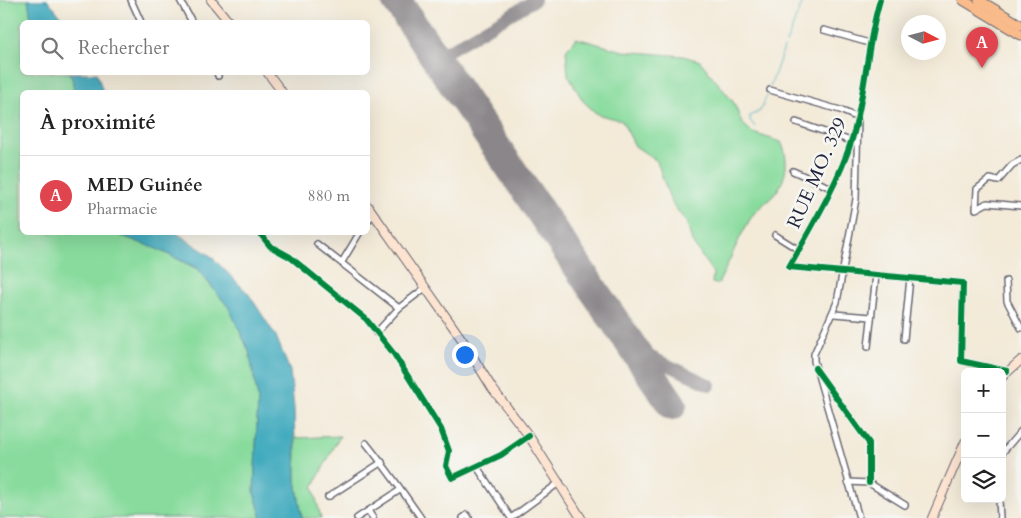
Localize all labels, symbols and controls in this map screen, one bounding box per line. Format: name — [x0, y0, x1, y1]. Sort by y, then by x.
north arrow — [901, 15, 946, 60]
search box — [20, 20, 370, 75]
pin: A — [966, 27, 998, 68]
icon: search — [38, 34, 66, 62]
text: Rechercher — [78, 35, 169, 61]
text: À proximité — [40, 108, 156, 137]
street label: RUE MO. 329 — [781, 113, 853, 233]
text: MED Guinée — [87, 172, 203, 198]
text: A — [50, 185, 62, 207]
text: 880 m — [308, 185, 350, 207]
text: Pharmacie — [87, 198, 158, 220]
your location — [452, 342, 478, 368]
map controls — [961, 368, 1006, 503]
button: + — [961, 368, 1006, 413]
button: − — [961, 413, 1006, 458]
button: layers — [961, 458, 1006, 503]

